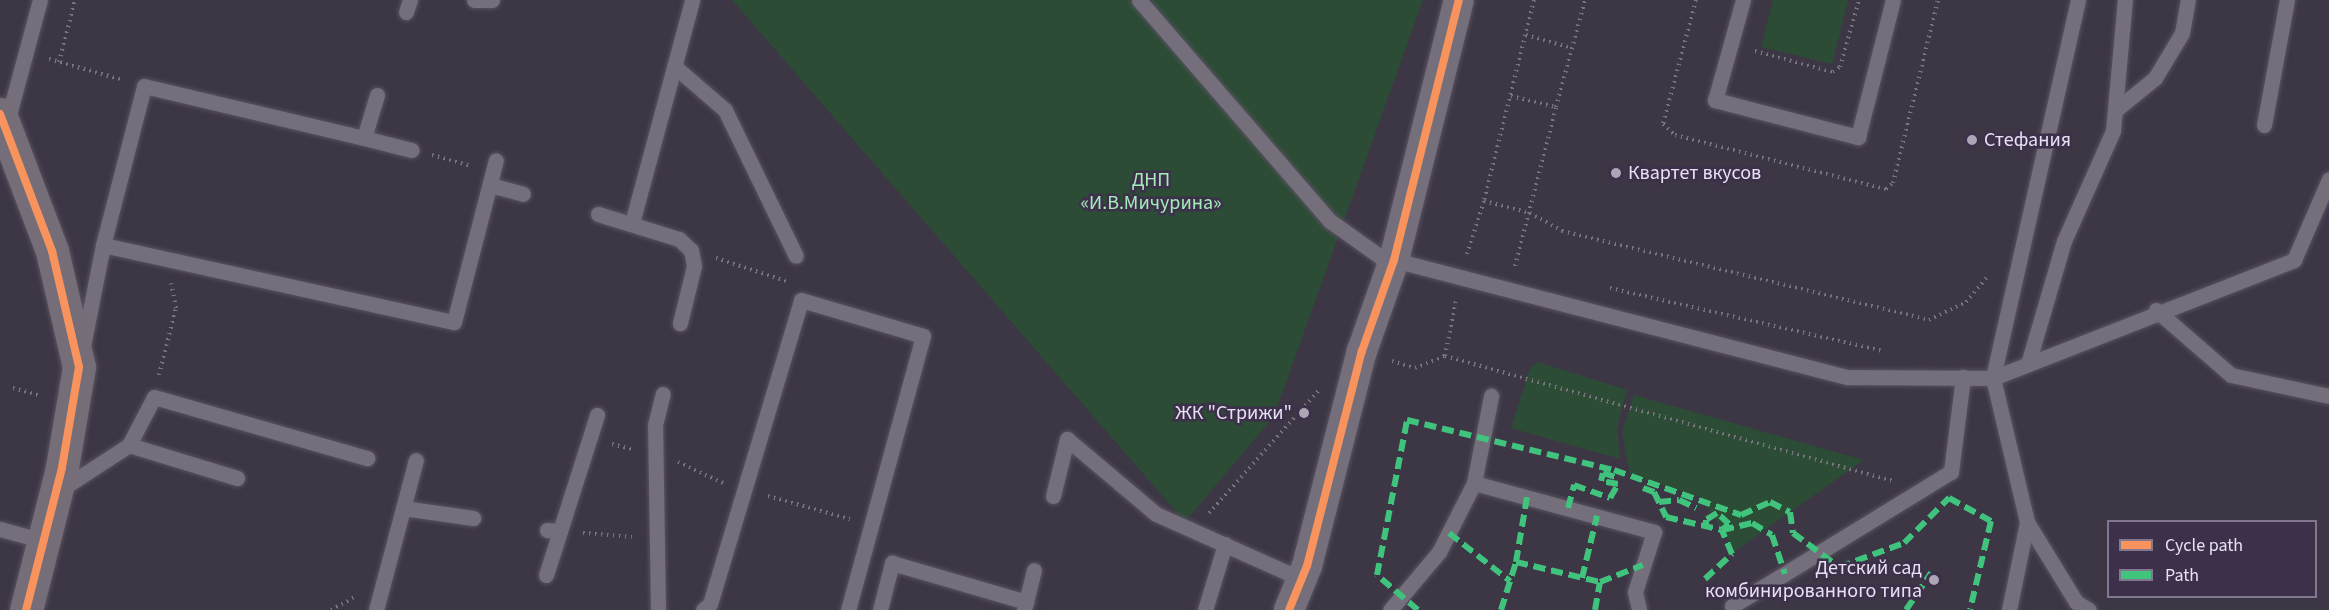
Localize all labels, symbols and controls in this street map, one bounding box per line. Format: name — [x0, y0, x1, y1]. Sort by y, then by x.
place label: Стефания — [1984, 128, 2071, 152]
marker: Стефания — [1965, 133, 1979, 147]
place label: Квартет вкусов — [1628, 161, 1761, 185]
marker: Квартет вкусов — [1609, 166, 1623, 180]
park label: ДНП «И.В.Мичурина» — [1080, 168, 1222, 215]
place label: ЖК "Стрижи" — [1175, 401, 1292, 425]
marker: ЖК "Стрижи" — [1297, 406, 1311, 420]
legend — [2107, 520, 2317, 598]
text: Cycle path — [2165, 533, 2243, 558]
place label: Детский сад комбинированного типа — [1705, 556, 1922, 603]
text: Path — [2165, 563, 2199, 588]
marker: Детский сад комбинированного типа — [1927, 573, 1941, 587]

